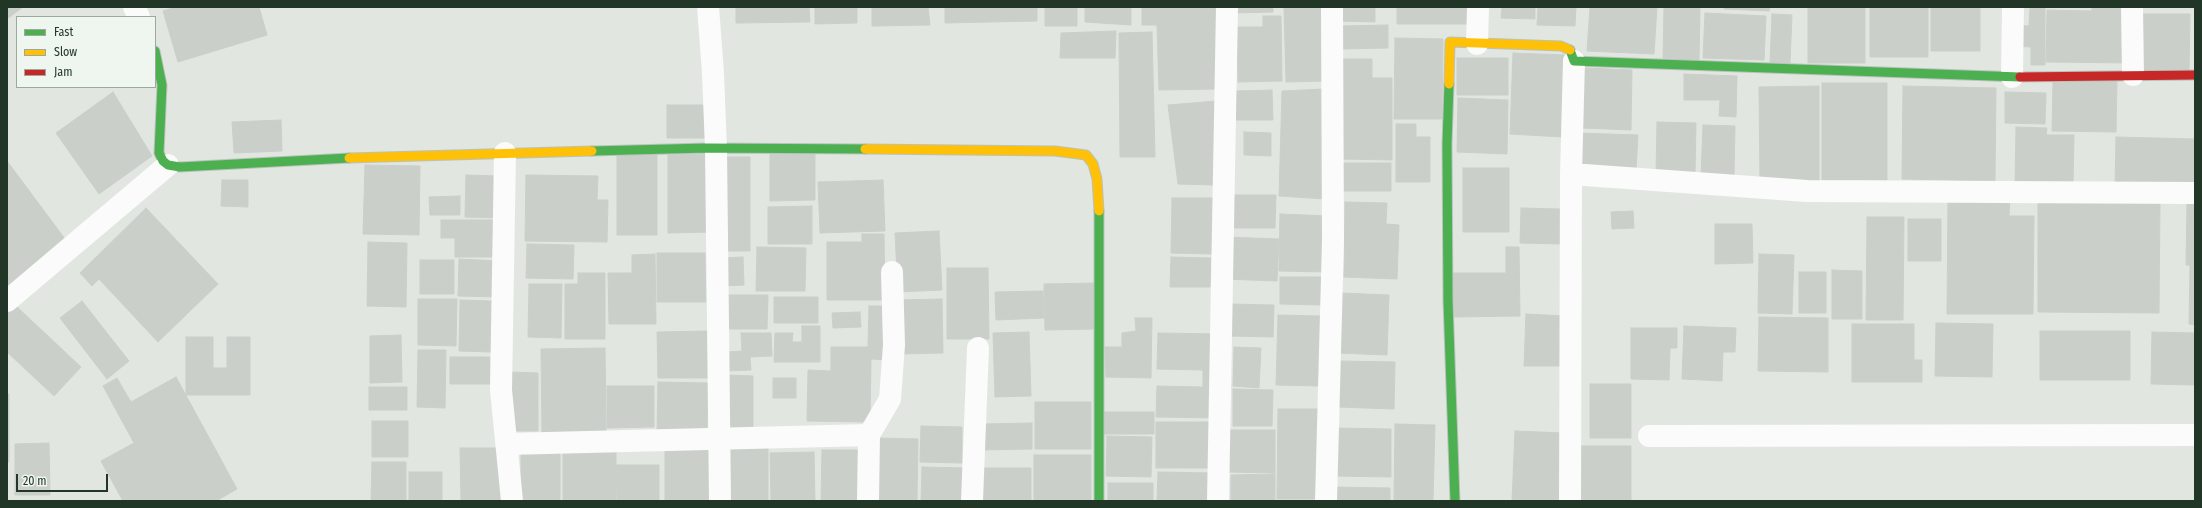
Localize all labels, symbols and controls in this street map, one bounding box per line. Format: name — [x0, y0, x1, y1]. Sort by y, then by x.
legend — [16, 16, 156, 88]
text: Fast — [54, 25, 73, 39]
text: Slow — [54, 45, 77, 59]
text: Jam — [54, 65, 72, 79]
scale bar — [18, 466, 110, 492]
text: 20 m — [23, 474, 47, 488]

